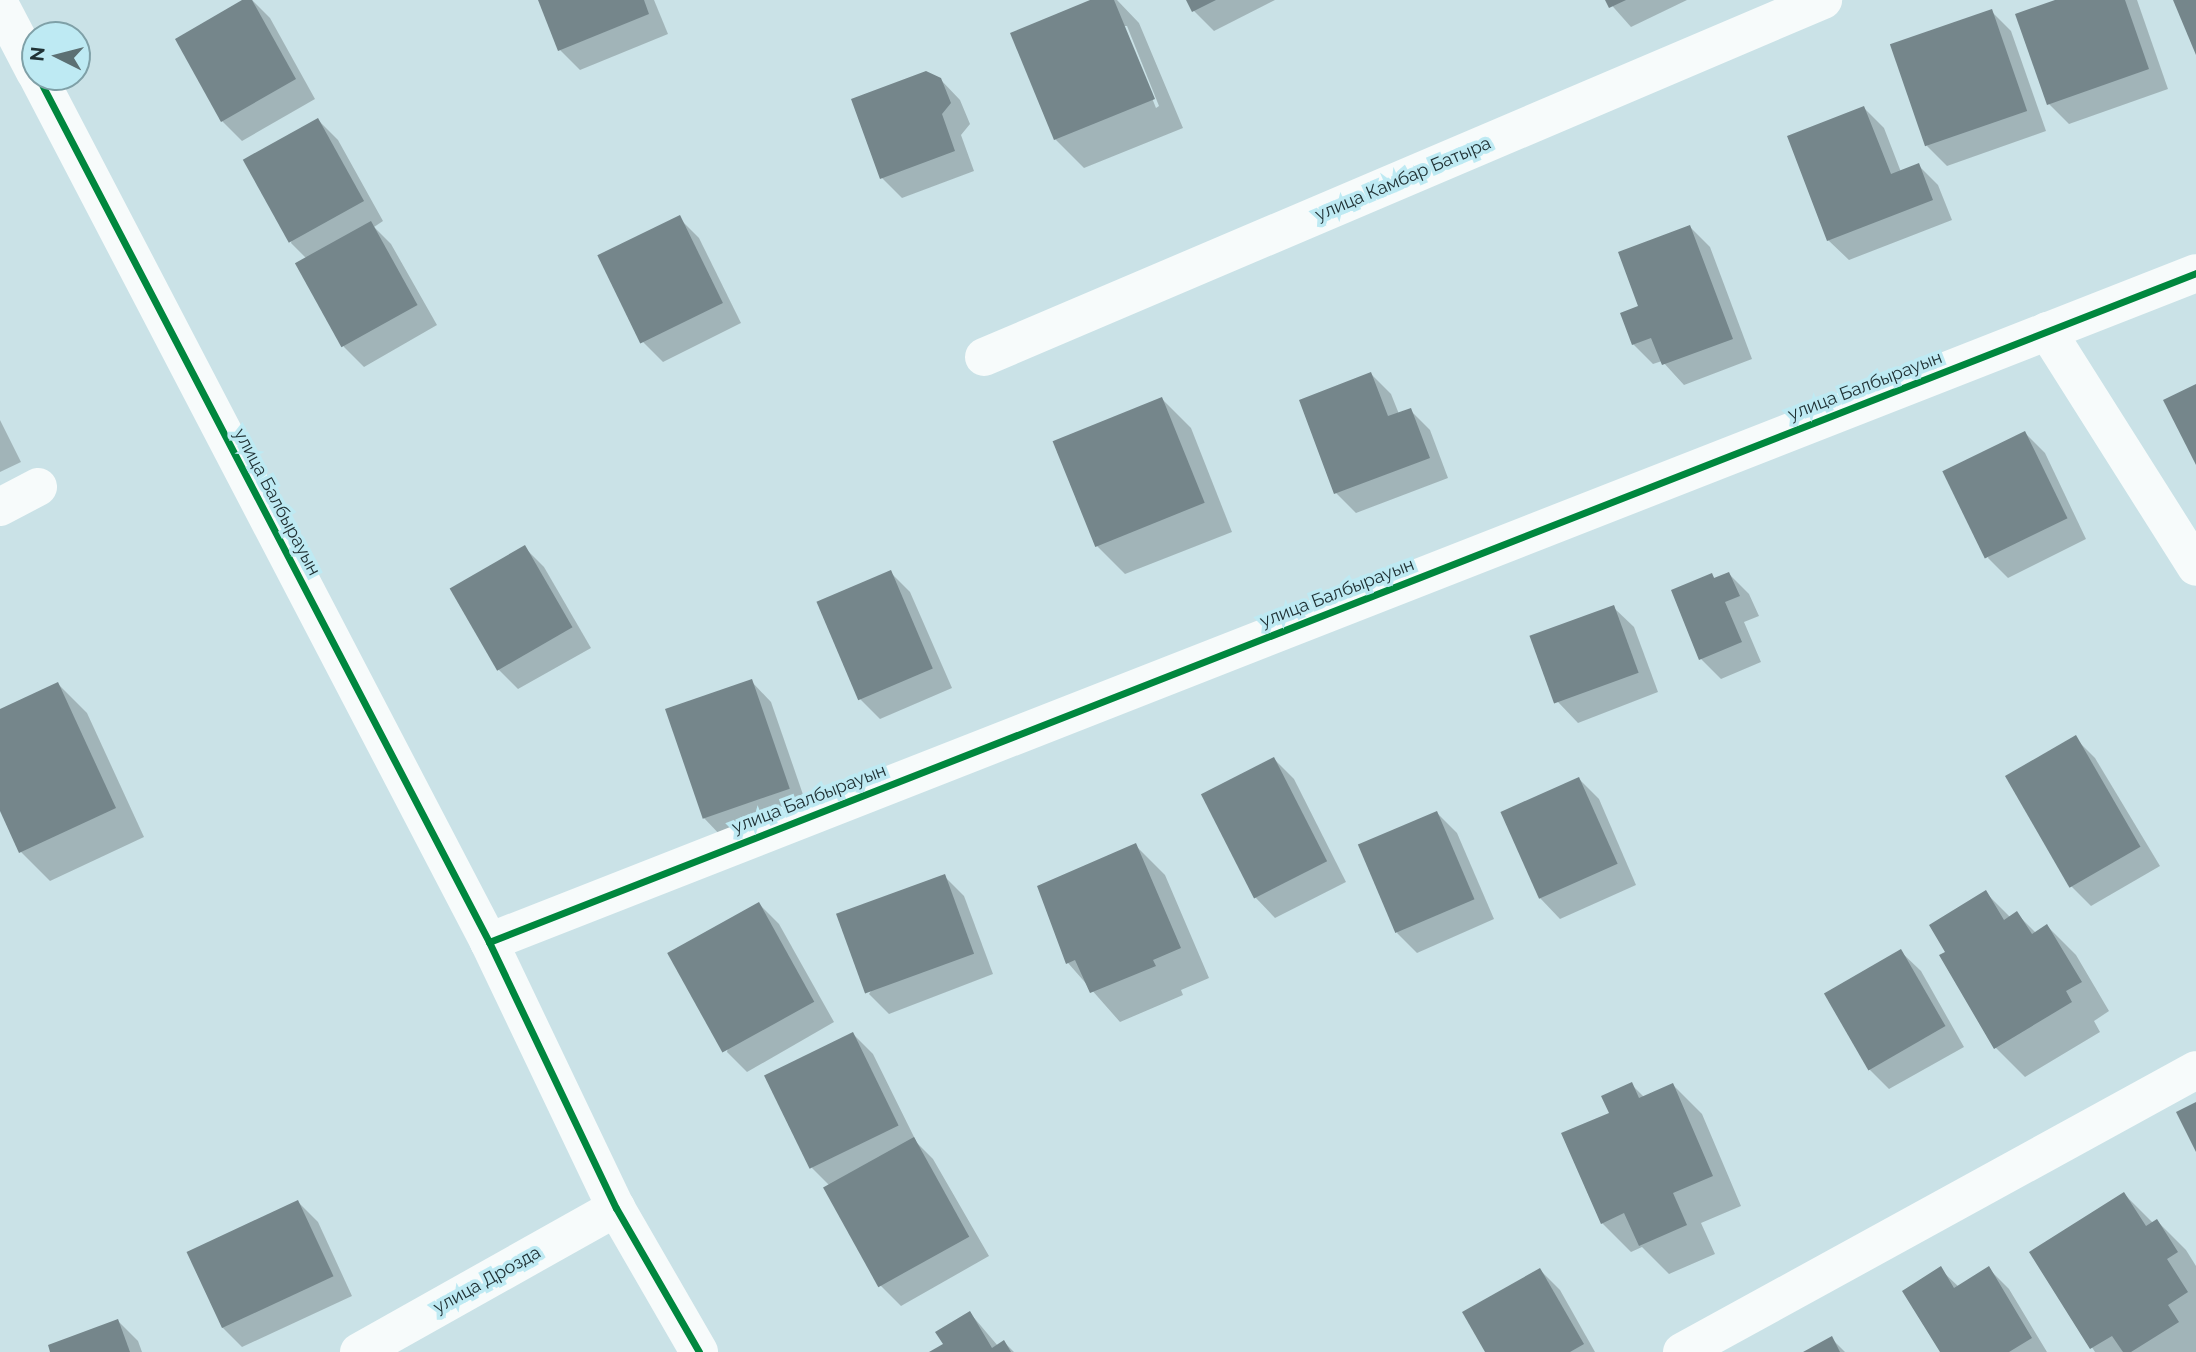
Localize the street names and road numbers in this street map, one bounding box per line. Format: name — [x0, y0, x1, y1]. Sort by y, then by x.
street label: улица Камбар Батыра — [1312, 132, 1494, 226]
street label: улица Балбырауын — [1785, 347, 1945, 425]
street label: улица Балбырауын — [229, 425, 325, 579]
street label: улица Балбырауын — [1257, 554, 1417, 632]
street label: улица Балбырауын — [729, 760, 889, 838]
street label: улица Дрозда — [430, 1242, 544, 1318]

